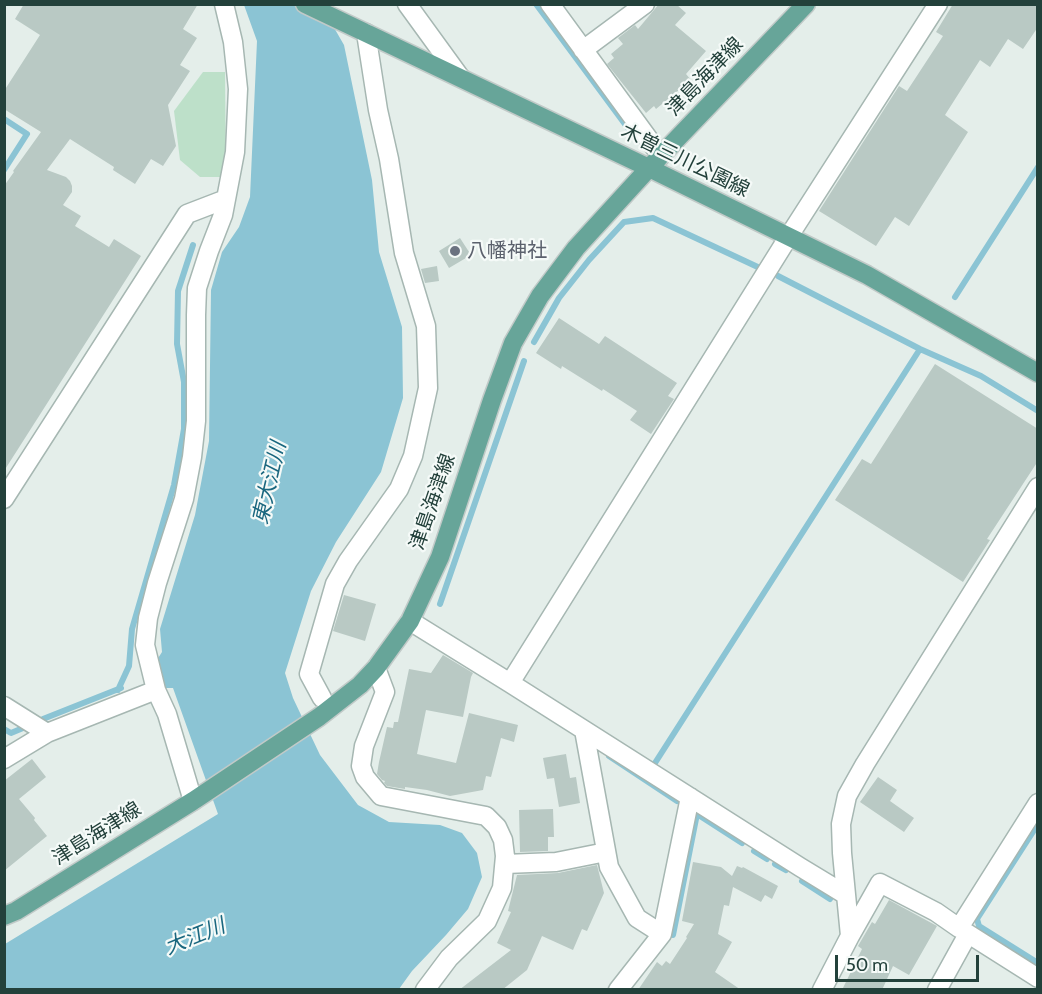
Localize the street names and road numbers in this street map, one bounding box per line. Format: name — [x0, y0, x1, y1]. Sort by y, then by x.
street label: 津島海津線 — [662, 33, 748, 121]
street label: 木曽三川公園線 — [617, 120, 753, 202]
street label: 津島海津線 — [405, 451, 461, 553]
street label: 津島海津線 — [48, 797, 146, 871]

